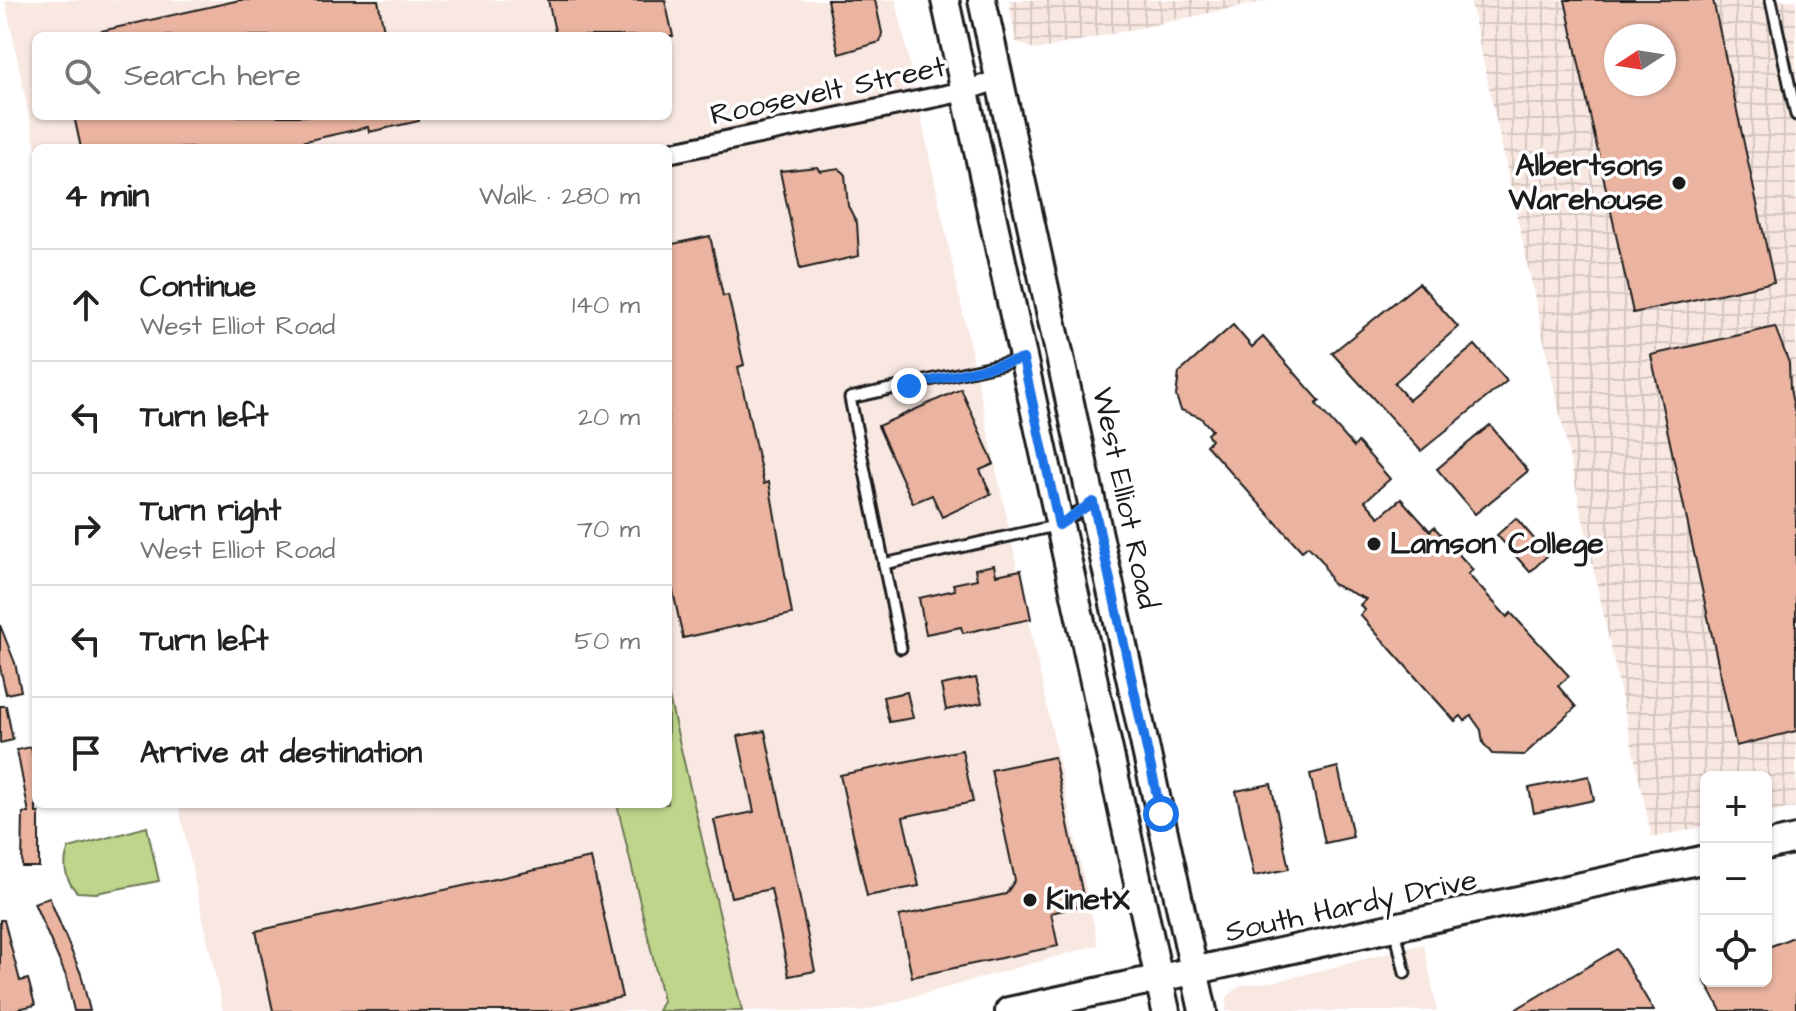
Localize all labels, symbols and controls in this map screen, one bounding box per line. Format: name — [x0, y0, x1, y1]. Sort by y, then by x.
north arrow — [1604, 24, 1676, 96]
search box — [32, 32, 672, 120]
street label: Roosevelt Street — [706, 46, 950, 136]
icon: search — [60, 54, 104, 98]
text: Search here — [124, 55, 301, 97]
place label: Albertsons Warehouse — [1507, 145, 1663, 221]
text: 4 min — [64, 172, 149, 220]
marker: Albertsons Warehouse — [1670, 174, 1688, 192]
text: Walk · 280 m — [479, 178, 640, 214]
text: Continue — [140, 266, 256, 308]
icon: ahead — [64, 283, 108, 327]
text: 140 m — [572, 287, 640, 323]
text: West Elliot Road — [140, 308, 335, 344]
route end — [891, 368, 927, 404]
street label: West Elliot Road — [1081, 383, 1169, 613]
icon: left — [64, 395, 108, 439]
text: Turn left — [140, 396, 268, 438]
text: 20 m — [578, 399, 640, 435]
text: Turn right — [140, 490, 281, 532]
icon: right — [64, 507, 108, 551]
text: 70 m — [577, 511, 640, 547]
place label: Lamson College — [1390, 523, 1604, 567]
text: West Elliot Road — [140, 532, 335, 568]
marker: Lamson College — [1365, 535, 1383, 553]
icon: left — [64, 619, 108, 663]
text: Turn left — [140, 620, 268, 662]
text: 50 m — [575, 623, 640, 659]
icon: arrive — [64, 731, 108, 775]
text: Arrive at destination — [140, 732, 422, 774]
map controls — [1700, 771, 1772, 987]
button: + — [1700, 771, 1772, 843]
route start — [1143, 796, 1179, 832]
button: − — [1700, 843, 1772, 915]
street label: South Hardy Drive — [1221, 859, 1481, 954]
place label: KinetX — [1046, 879, 1130, 921]
marker: KinetX — [1021, 891, 1039, 909]
button: locate — [1700, 915, 1772, 987]

